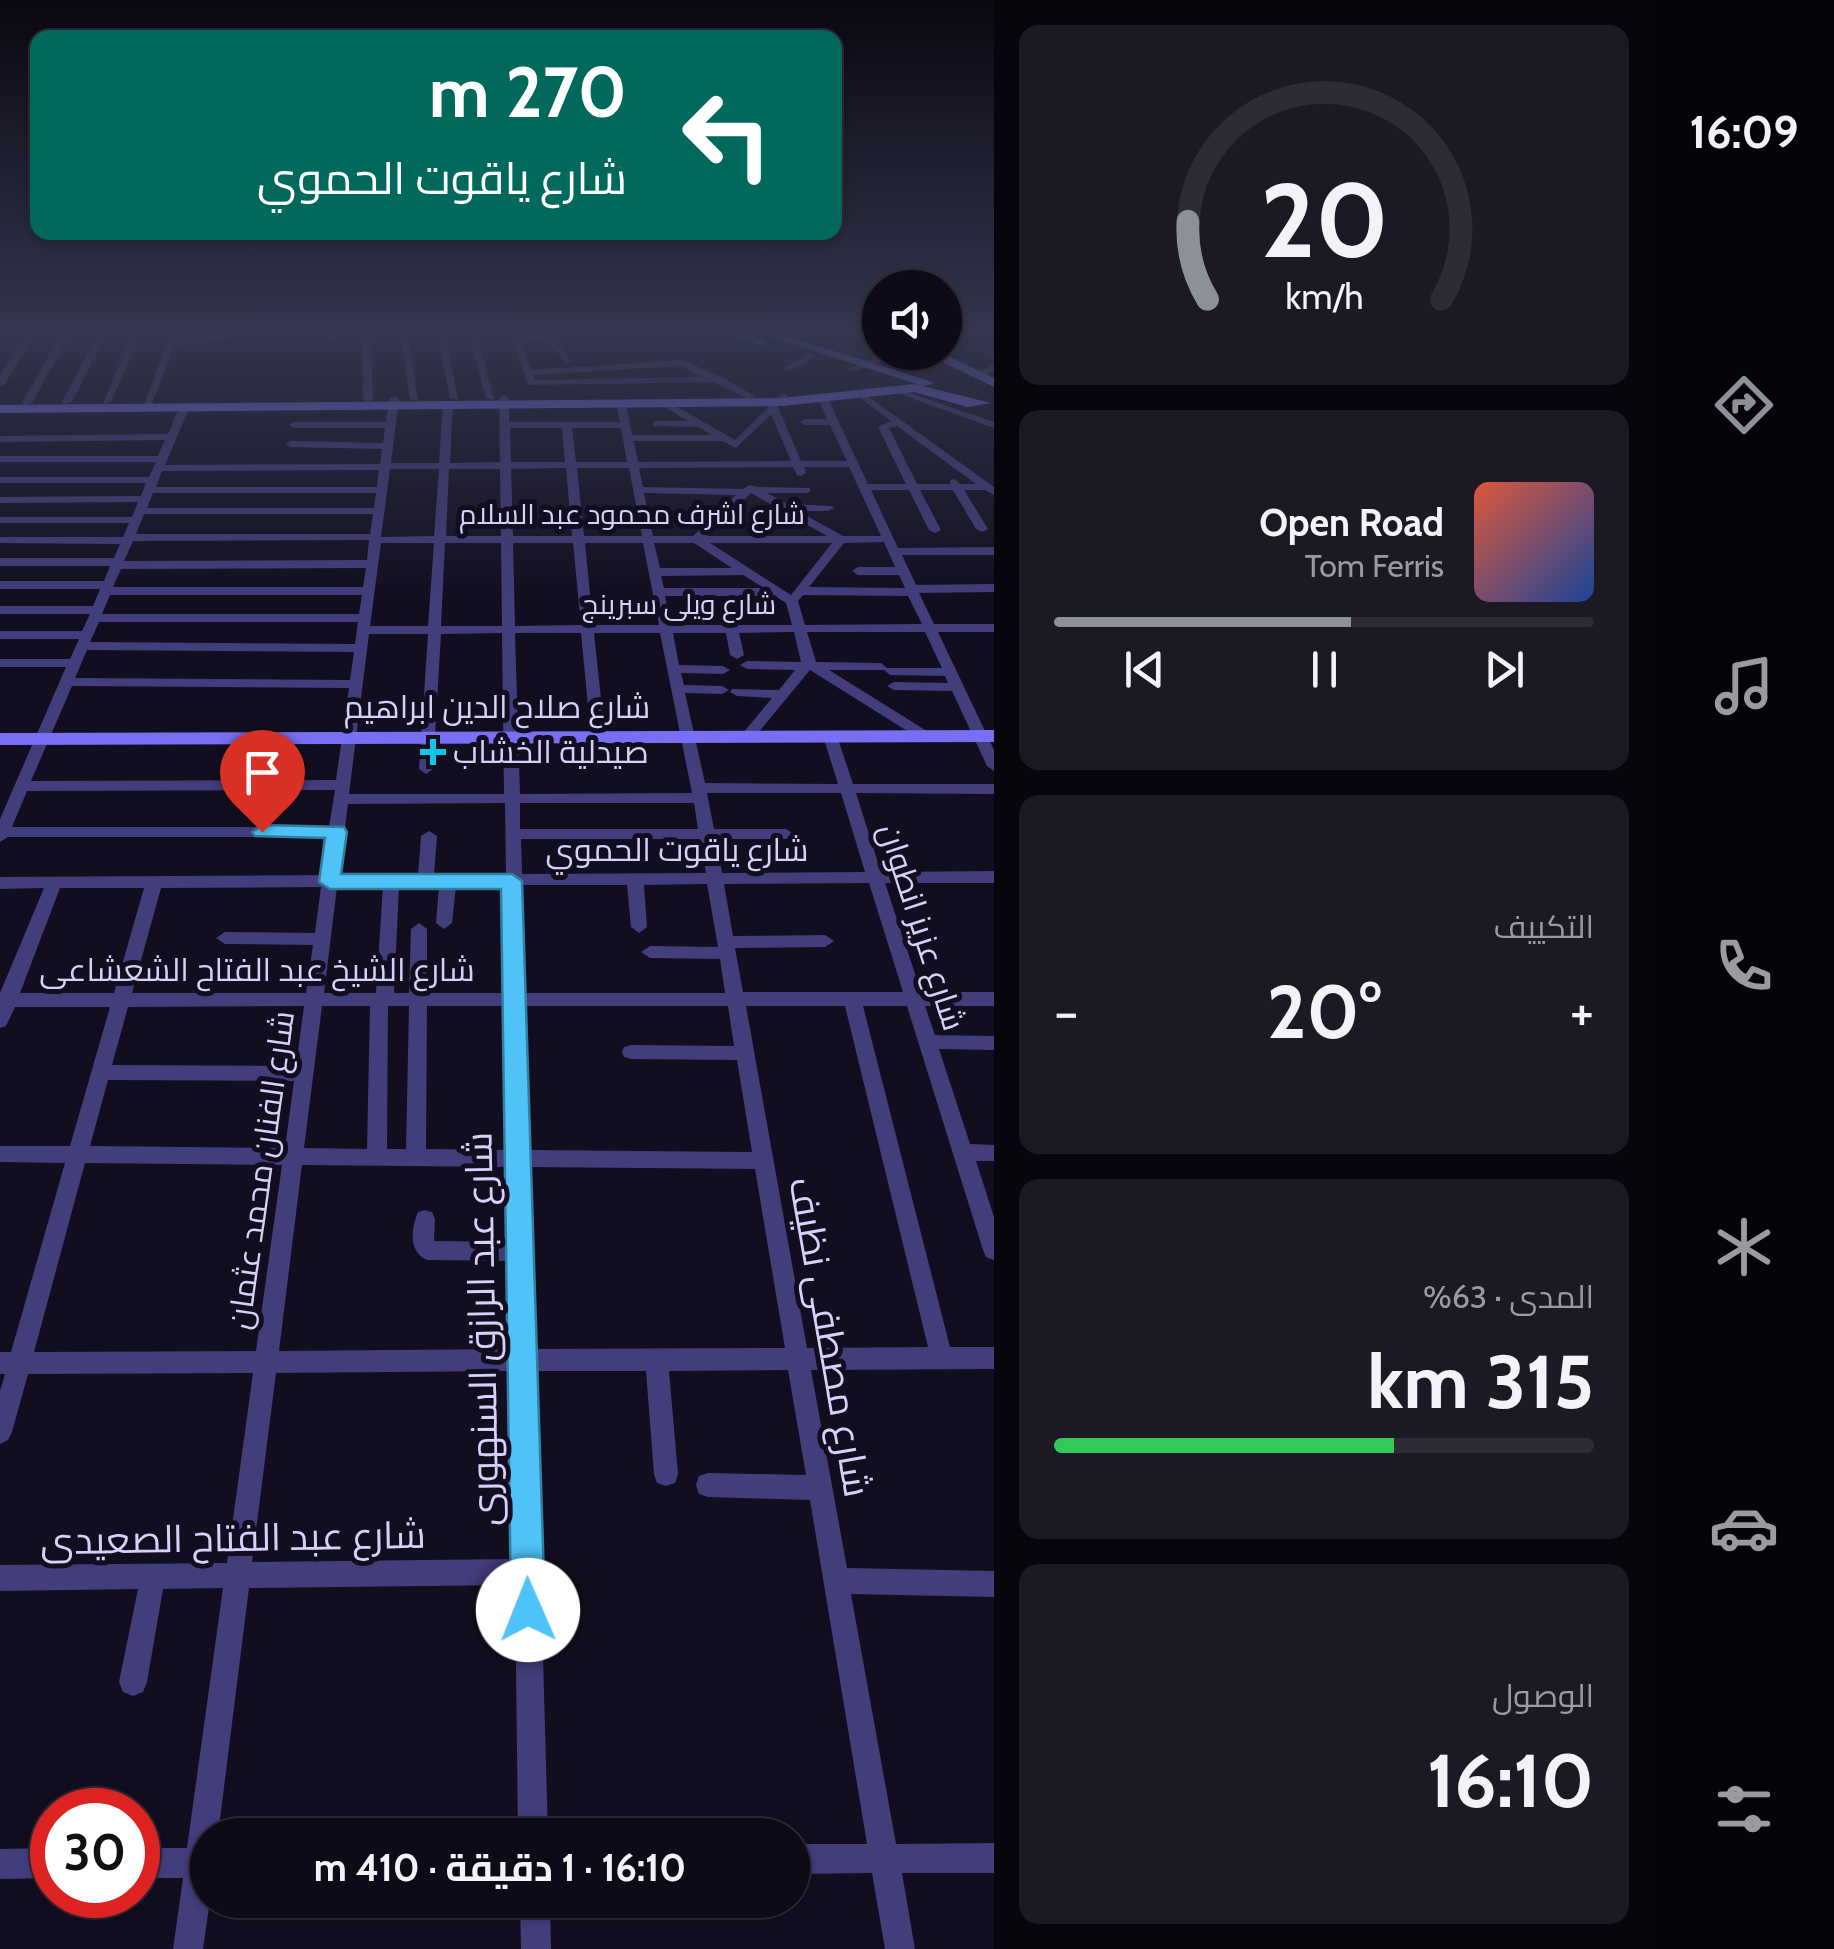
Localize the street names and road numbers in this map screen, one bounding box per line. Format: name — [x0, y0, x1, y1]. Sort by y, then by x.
street label: شارع اشرف محمود عبد السلام — [459, 497, 805, 534]
street label: شارع ويلى سبرينج — [582, 587, 776, 623]
street label: شارع صلاح الدين ابراهيم — [344, 687, 650, 729]
street label: شارع عزيز انطوان — [868, 818, 974, 1036]
street label: شارع ياقوت الحموي — [545, 830, 809, 875]
street label: شارع الشيخ عبد الفتاح الشعشاعى — [39, 950, 475, 992]
street label: شارع الفنان محمد عثمان — [219, 1008, 305, 1332]
street label: شارع عبد الرازق السنهورى — [455, 1132, 510, 1526]
street label: شارع مصطفى نظيف — [777, 1173, 882, 1501]
street label: شارع عبد الفتاح الصعيدى — [40, 1511, 426, 1566]

